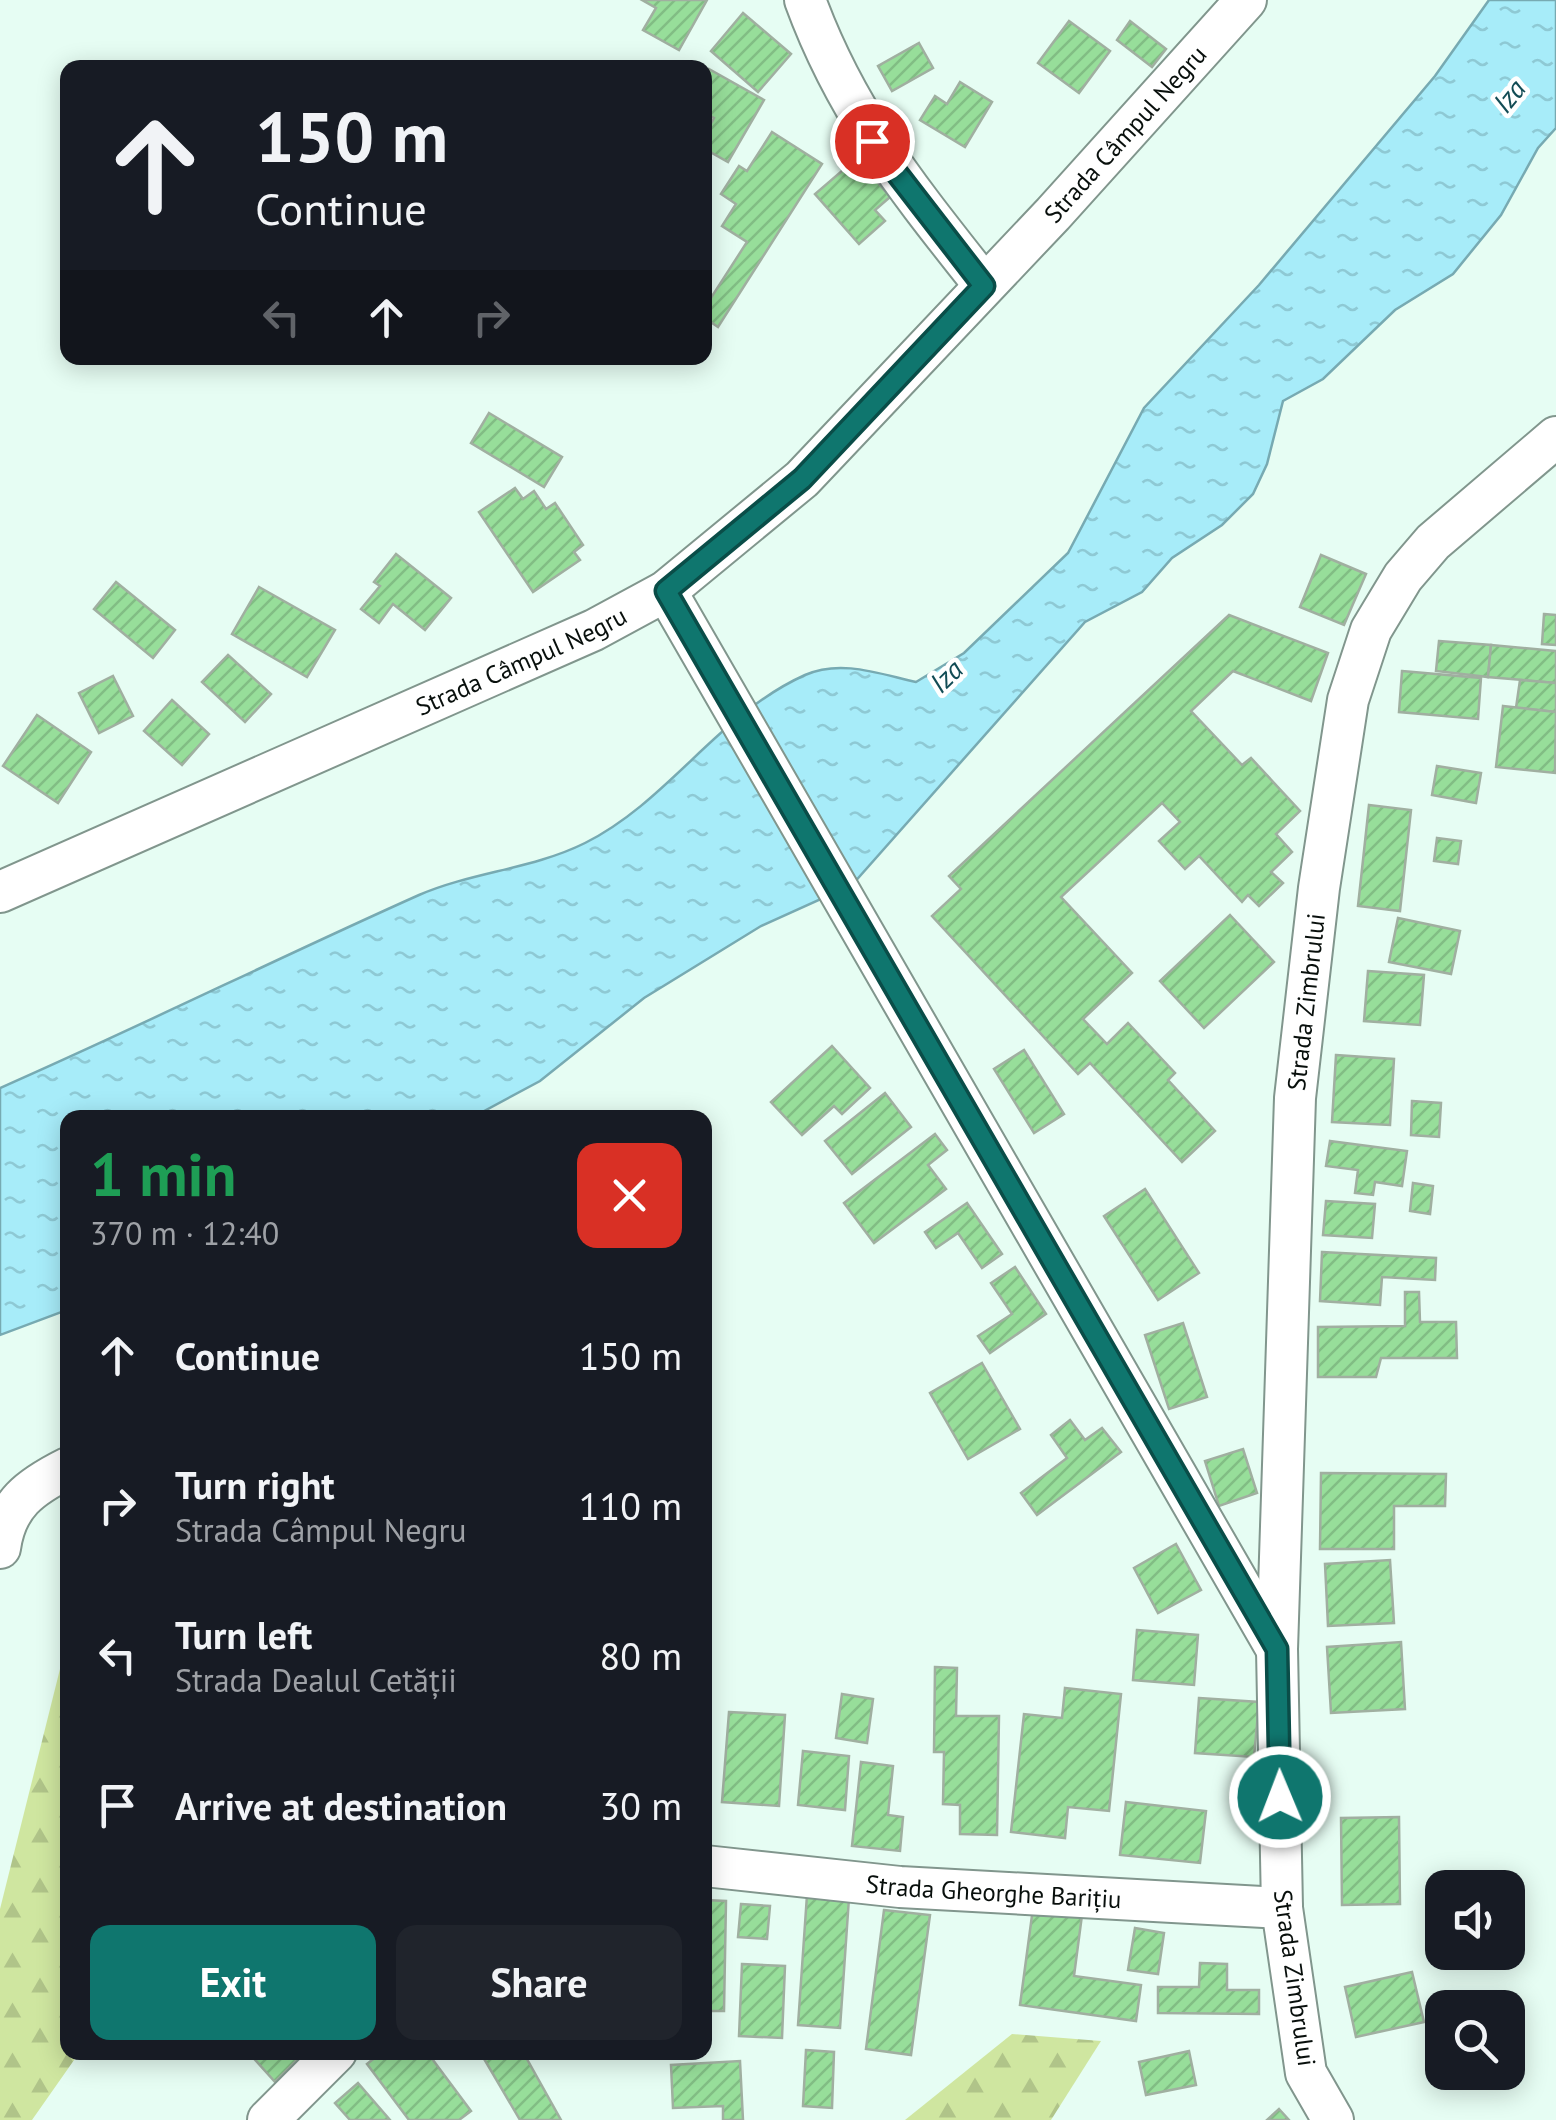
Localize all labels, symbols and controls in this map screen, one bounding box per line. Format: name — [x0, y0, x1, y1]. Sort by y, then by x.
street label: Strada Câmpul Negru — [1037, 39, 1213, 229]
water label: Iza — [1484, 71, 1534, 120]
text: 150 m — [255, 91, 448, 181]
pin — [830, 99, 915, 184]
icon: ahead — [90, 100, 220, 230]
icon: arrive — [845, 114, 900, 169]
text: Continue — [255, 179, 427, 237]
icon: left — [254, 290, 309, 345]
icon: ahead — [359, 290, 414, 345]
icon: right — [464, 290, 519, 345]
street label: Strada Câmpul Negru — [411, 599, 632, 723]
water label: Iza — [921, 651, 971, 700]
street label: Strada Zimbrului — [1280, 911, 1332, 1092]
text: 1 min — [90, 1135, 236, 1213]
button: close — [577, 1143, 682, 1248]
text: 370 m · 12:40 — [90, 1212, 279, 1254]
icon: ahead — [90, 1328, 145, 1383]
text: Continue — [175, 1331, 320, 1380]
text: 150 m — [579, 1331, 682, 1380]
text: Turn right — [175, 1460, 335, 1509]
icon: right — [90, 1478, 145, 1533]
text: 110 m — [579, 1481, 682, 1530]
text: Strada Câmpul Negru — [175, 1509, 467, 1551]
text: Turn left — [175, 1610, 312, 1659]
icon: left — [90, 1628, 145, 1683]
text: 80 m — [600, 1631, 682, 1680]
text: Strada Dealul Cetății — [175, 1659, 457, 1701]
position arrow — [1228, 1745, 1332, 1849]
icon: arrive — [90, 1778, 145, 1833]
text: Arrive at destination — [175, 1781, 507, 1830]
text: 30 m — [600, 1781, 682, 1830]
street label: Strada Gheorghe Barițiu — [864, 1867, 1122, 1915]
map controls — [1425, 1870, 1525, 2090]
button: sound — [1425, 1870, 1525, 1970]
street label: Strada Zimbrului — [1267, 1888, 1323, 2068]
button: Exit — [90, 1925, 376, 2040]
button: Share — [396, 1925, 682, 2040]
button: search — [1425, 1990, 1525, 2090]

